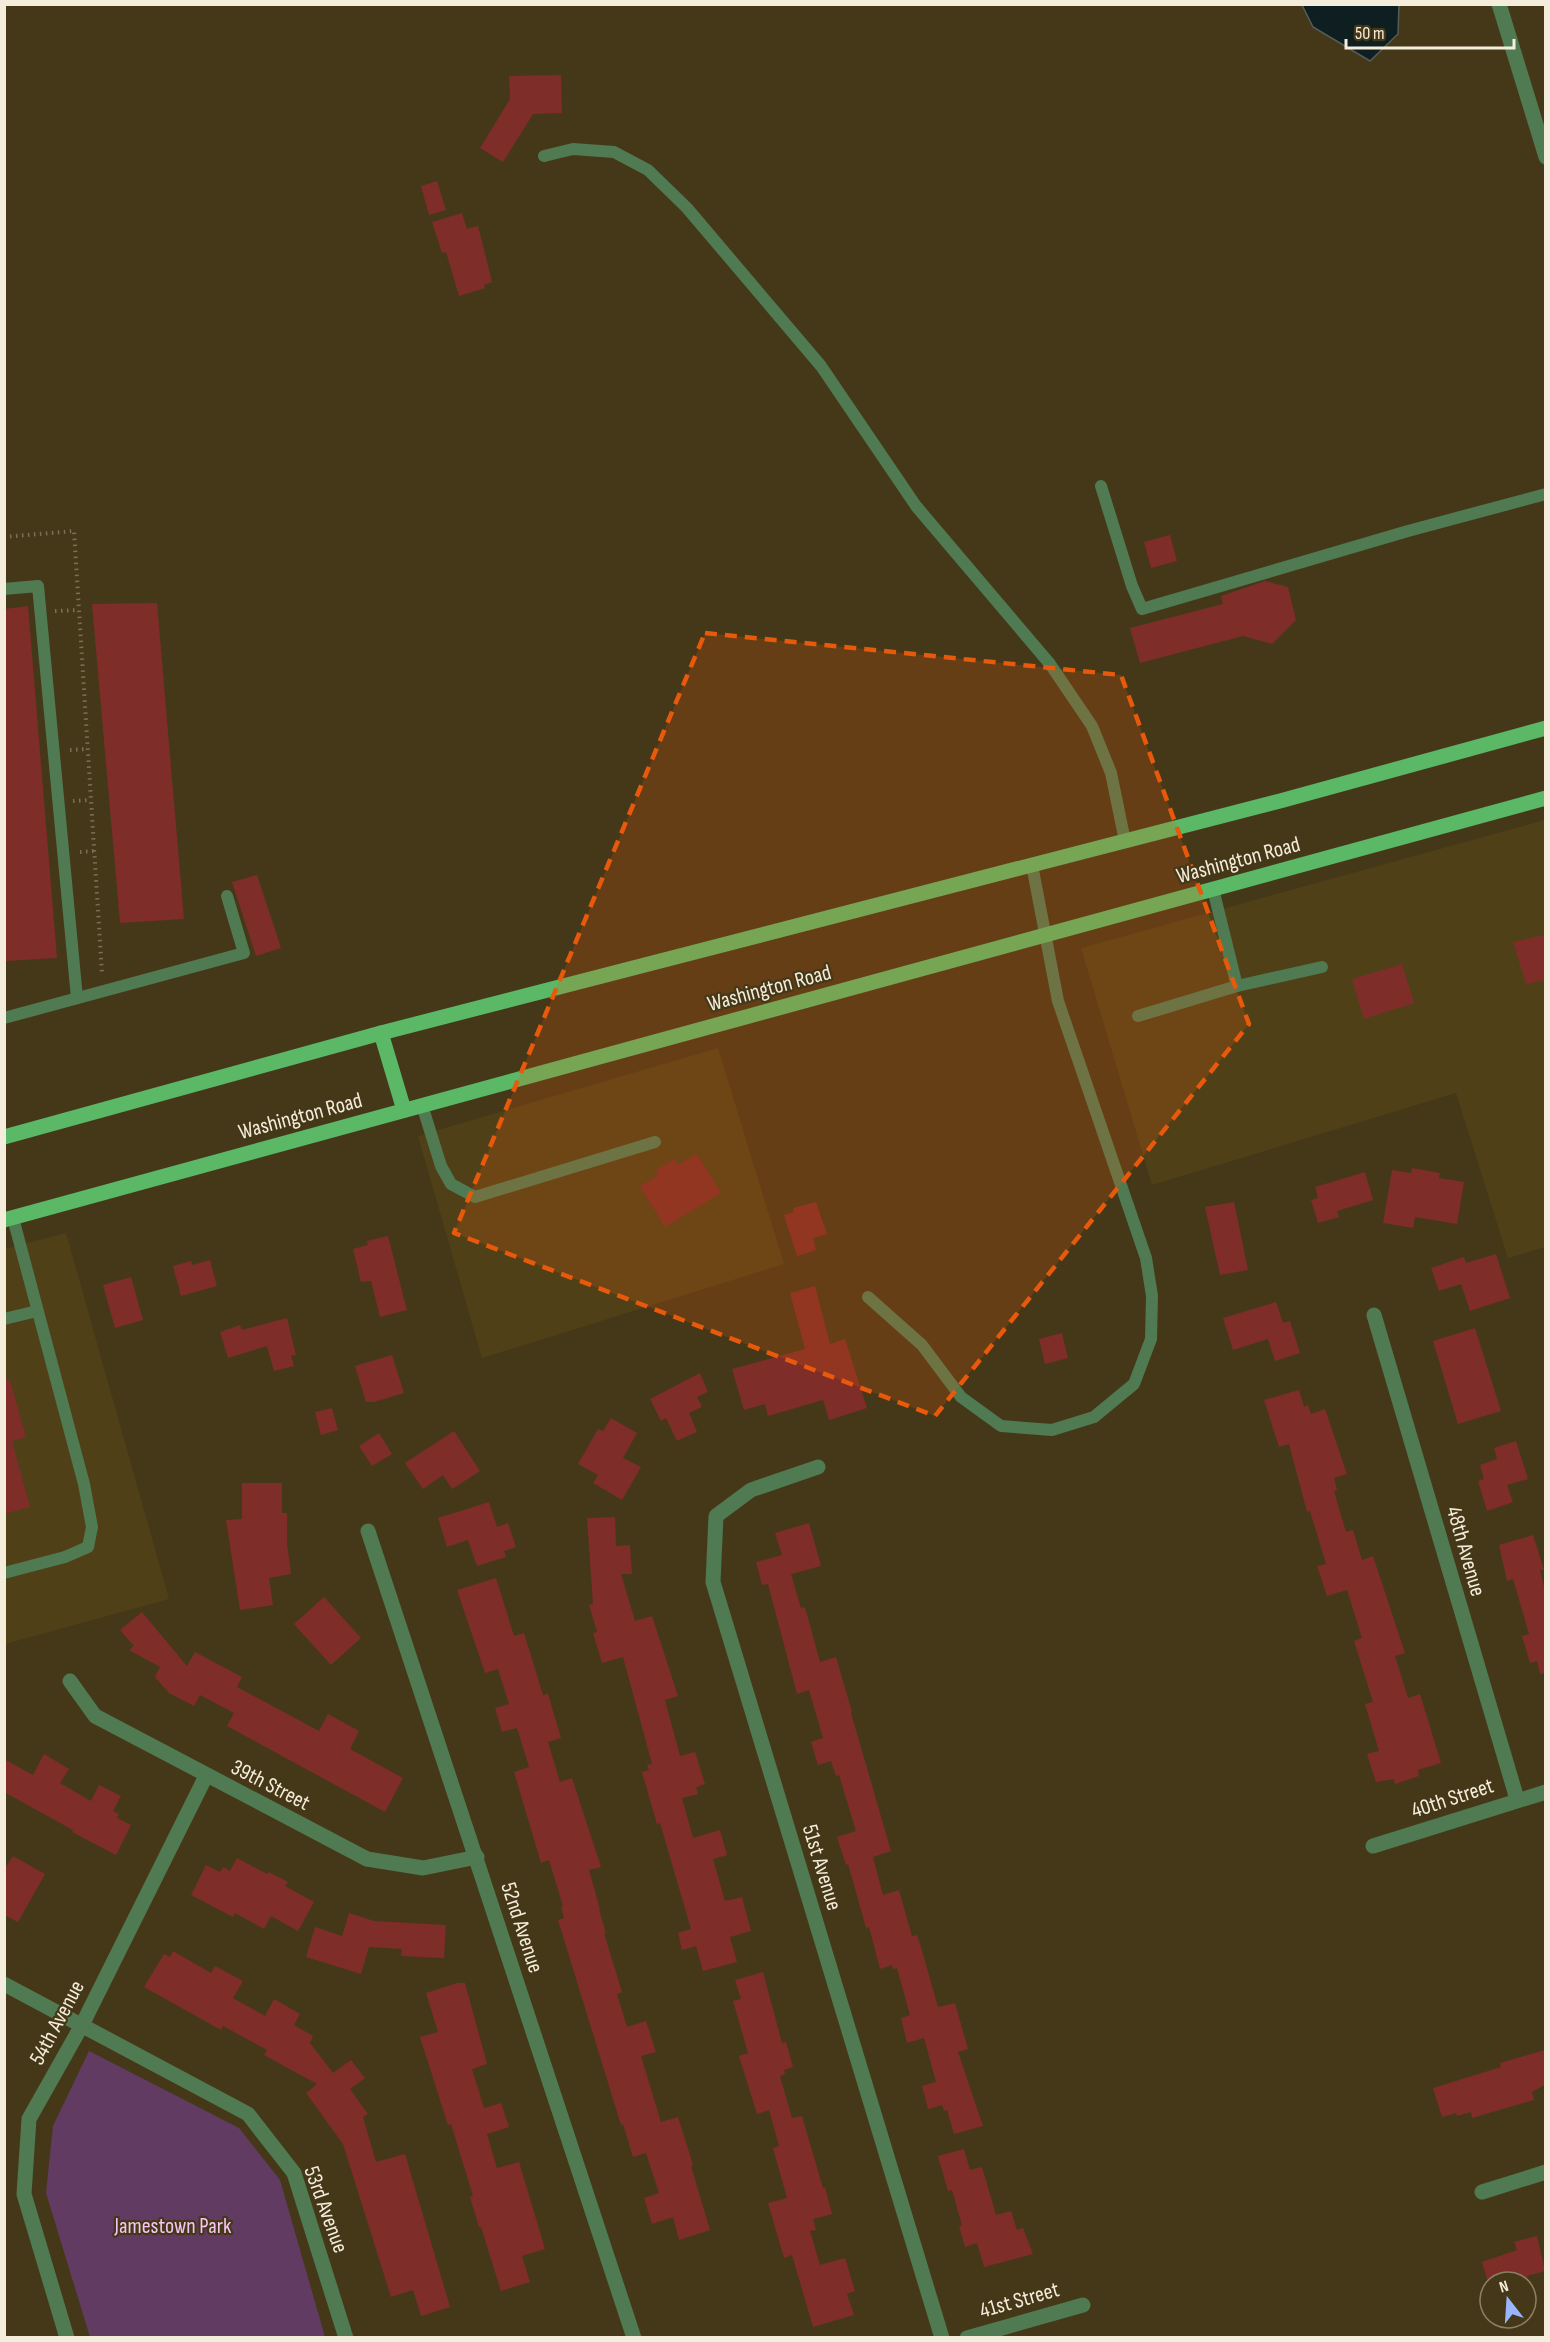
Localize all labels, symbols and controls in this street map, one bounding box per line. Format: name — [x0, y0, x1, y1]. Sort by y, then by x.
scale bar — [1346, 12, 1514, 50]
text: 50 m — [1355, 23, 1385, 44]
street label: Washington Road — [1174, 831, 1303, 890]
street label: Washington Road — [705, 959, 834, 1018]
street label: Washington Road — [236, 1087, 365, 1146]
street label: 48th Avenue — [1440, 1503, 1491, 1600]
street label: 39th Street — [226, 1754, 315, 1817]
street label: 40th Street — [1408, 1772, 1497, 1824]
street label: 51st Avenue — [796, 1821, 847, 1914]
street label: 52nd Avenue — [494, 1879, 549, 1976]
street label: 54th Avenue — [24, 1976, 91, 2069]
street label: 53rd Avenue — [297, 2162, 354, 2257]
park label: Jamestown Park — [114, 2213, 232, 2240]
north arrow — [1478, 2270, 1538, 2330]
street label: 41st Street — [977, 2276, 1063, 2325]
text: N — [1497, 2277, 1511, 2297]

